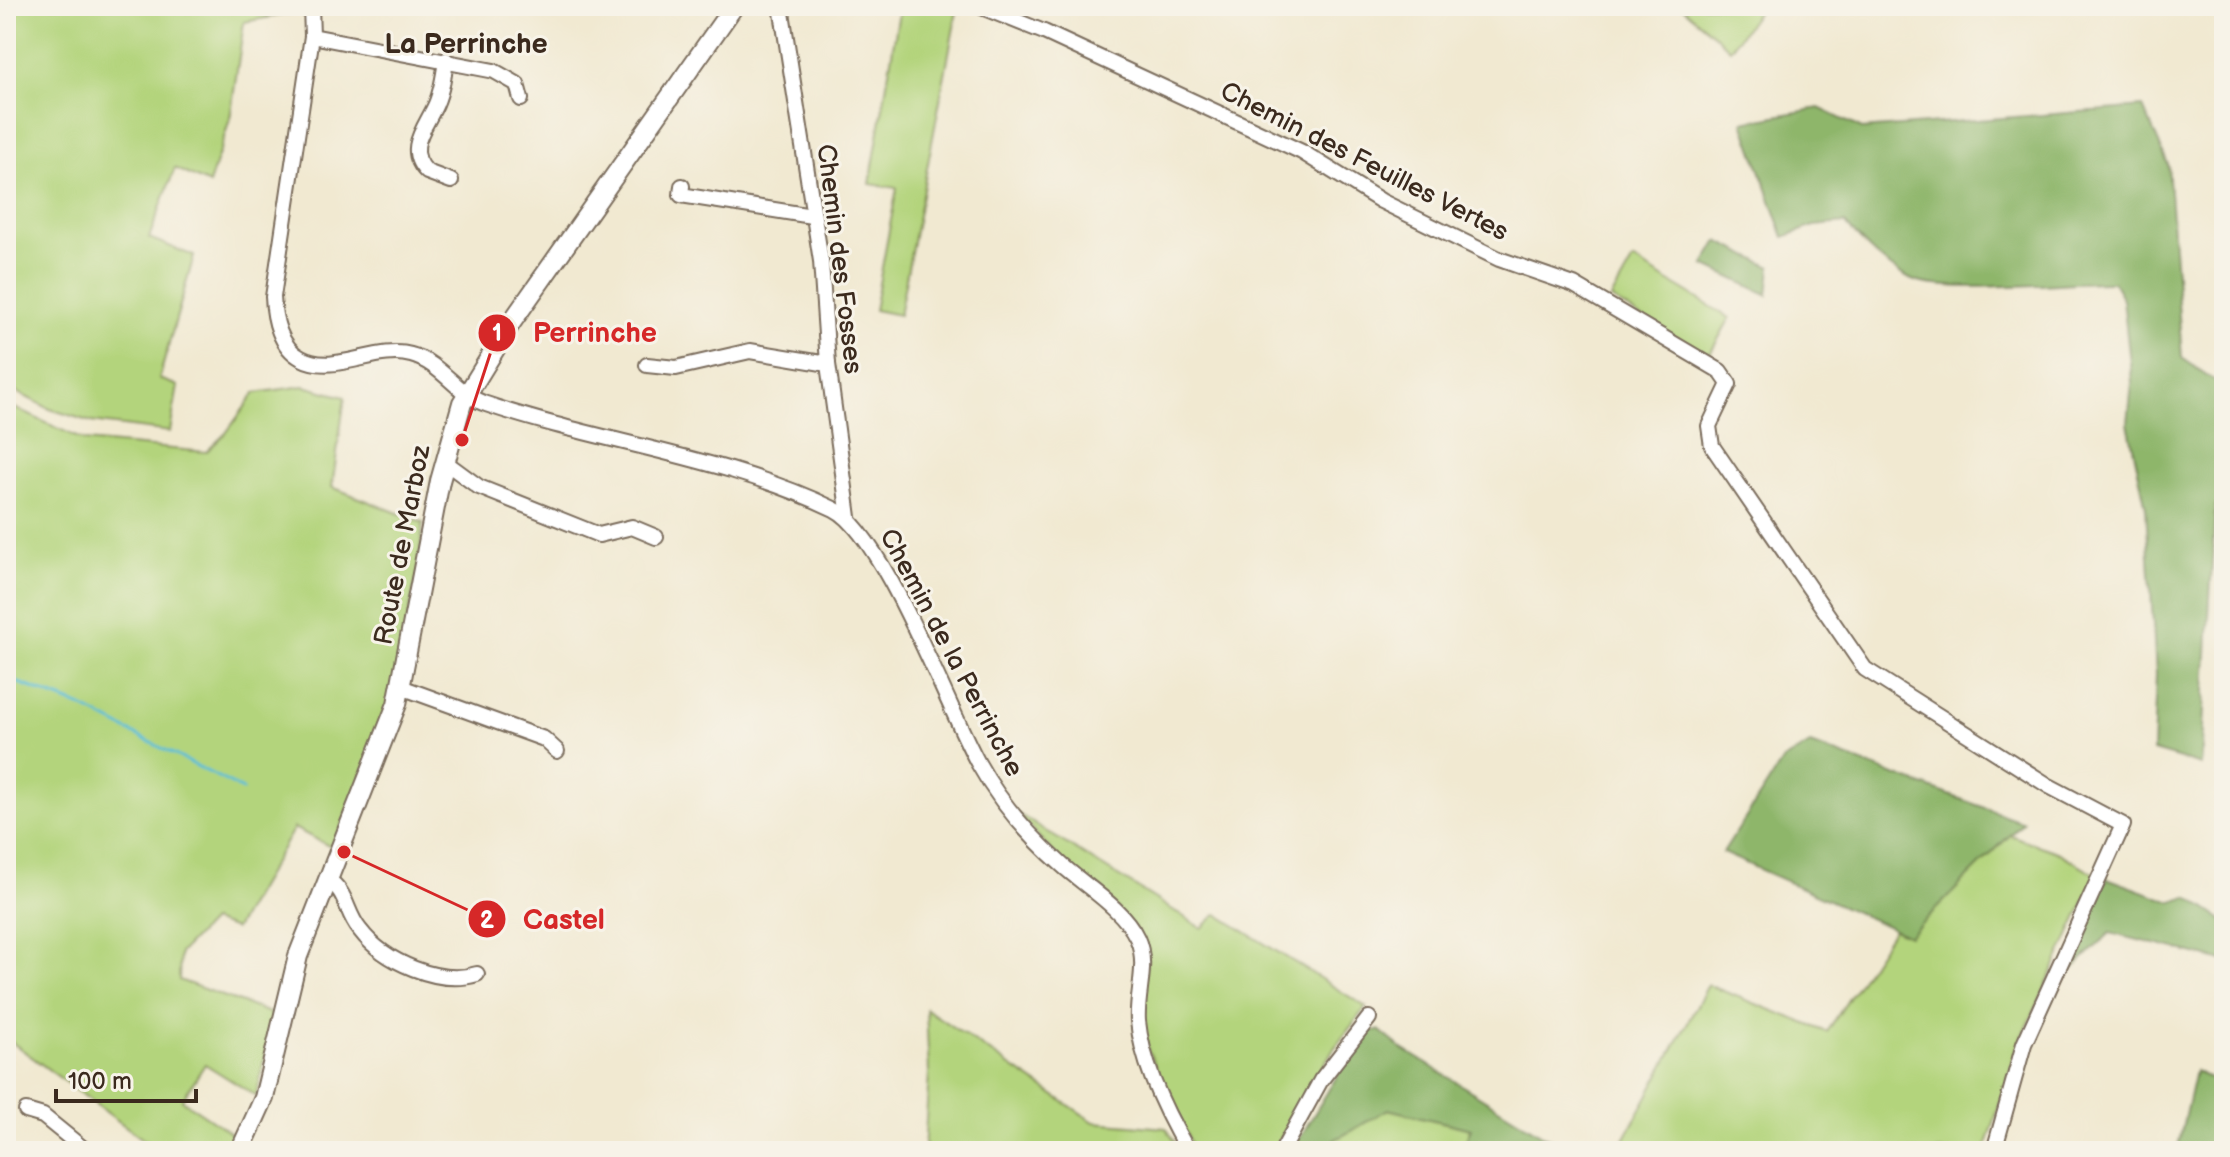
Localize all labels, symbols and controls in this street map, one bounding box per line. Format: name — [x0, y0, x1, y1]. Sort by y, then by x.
district label: La Perrinche — [384, 28, 548, 61]
street label: Chemin des Feuilles Vertes — [1215, 76, 1513, 248]
street label: Chemin des Fosses — [810, 142, 868, 376]
callout: Perrinche — [477, 307, 673, 359]
text: Perrinche — [533, 317, 657, 350]
text: 1 — [492, 319, 502, 348]
street label: Route de Marboz — [368, 442, 438, 647]
street label: Chemin de la Perrinche — [872, 524, 1030, 782]
callout: Castel — [467, 893, 621, 945]
text: Castel — [523, 904, 605, 937]
text: 2 — [480, 906, 495, 935]
scale bar — [56, 1053, 196, 1103]
text: 100 m — [68, 1067, 132, 1096]

